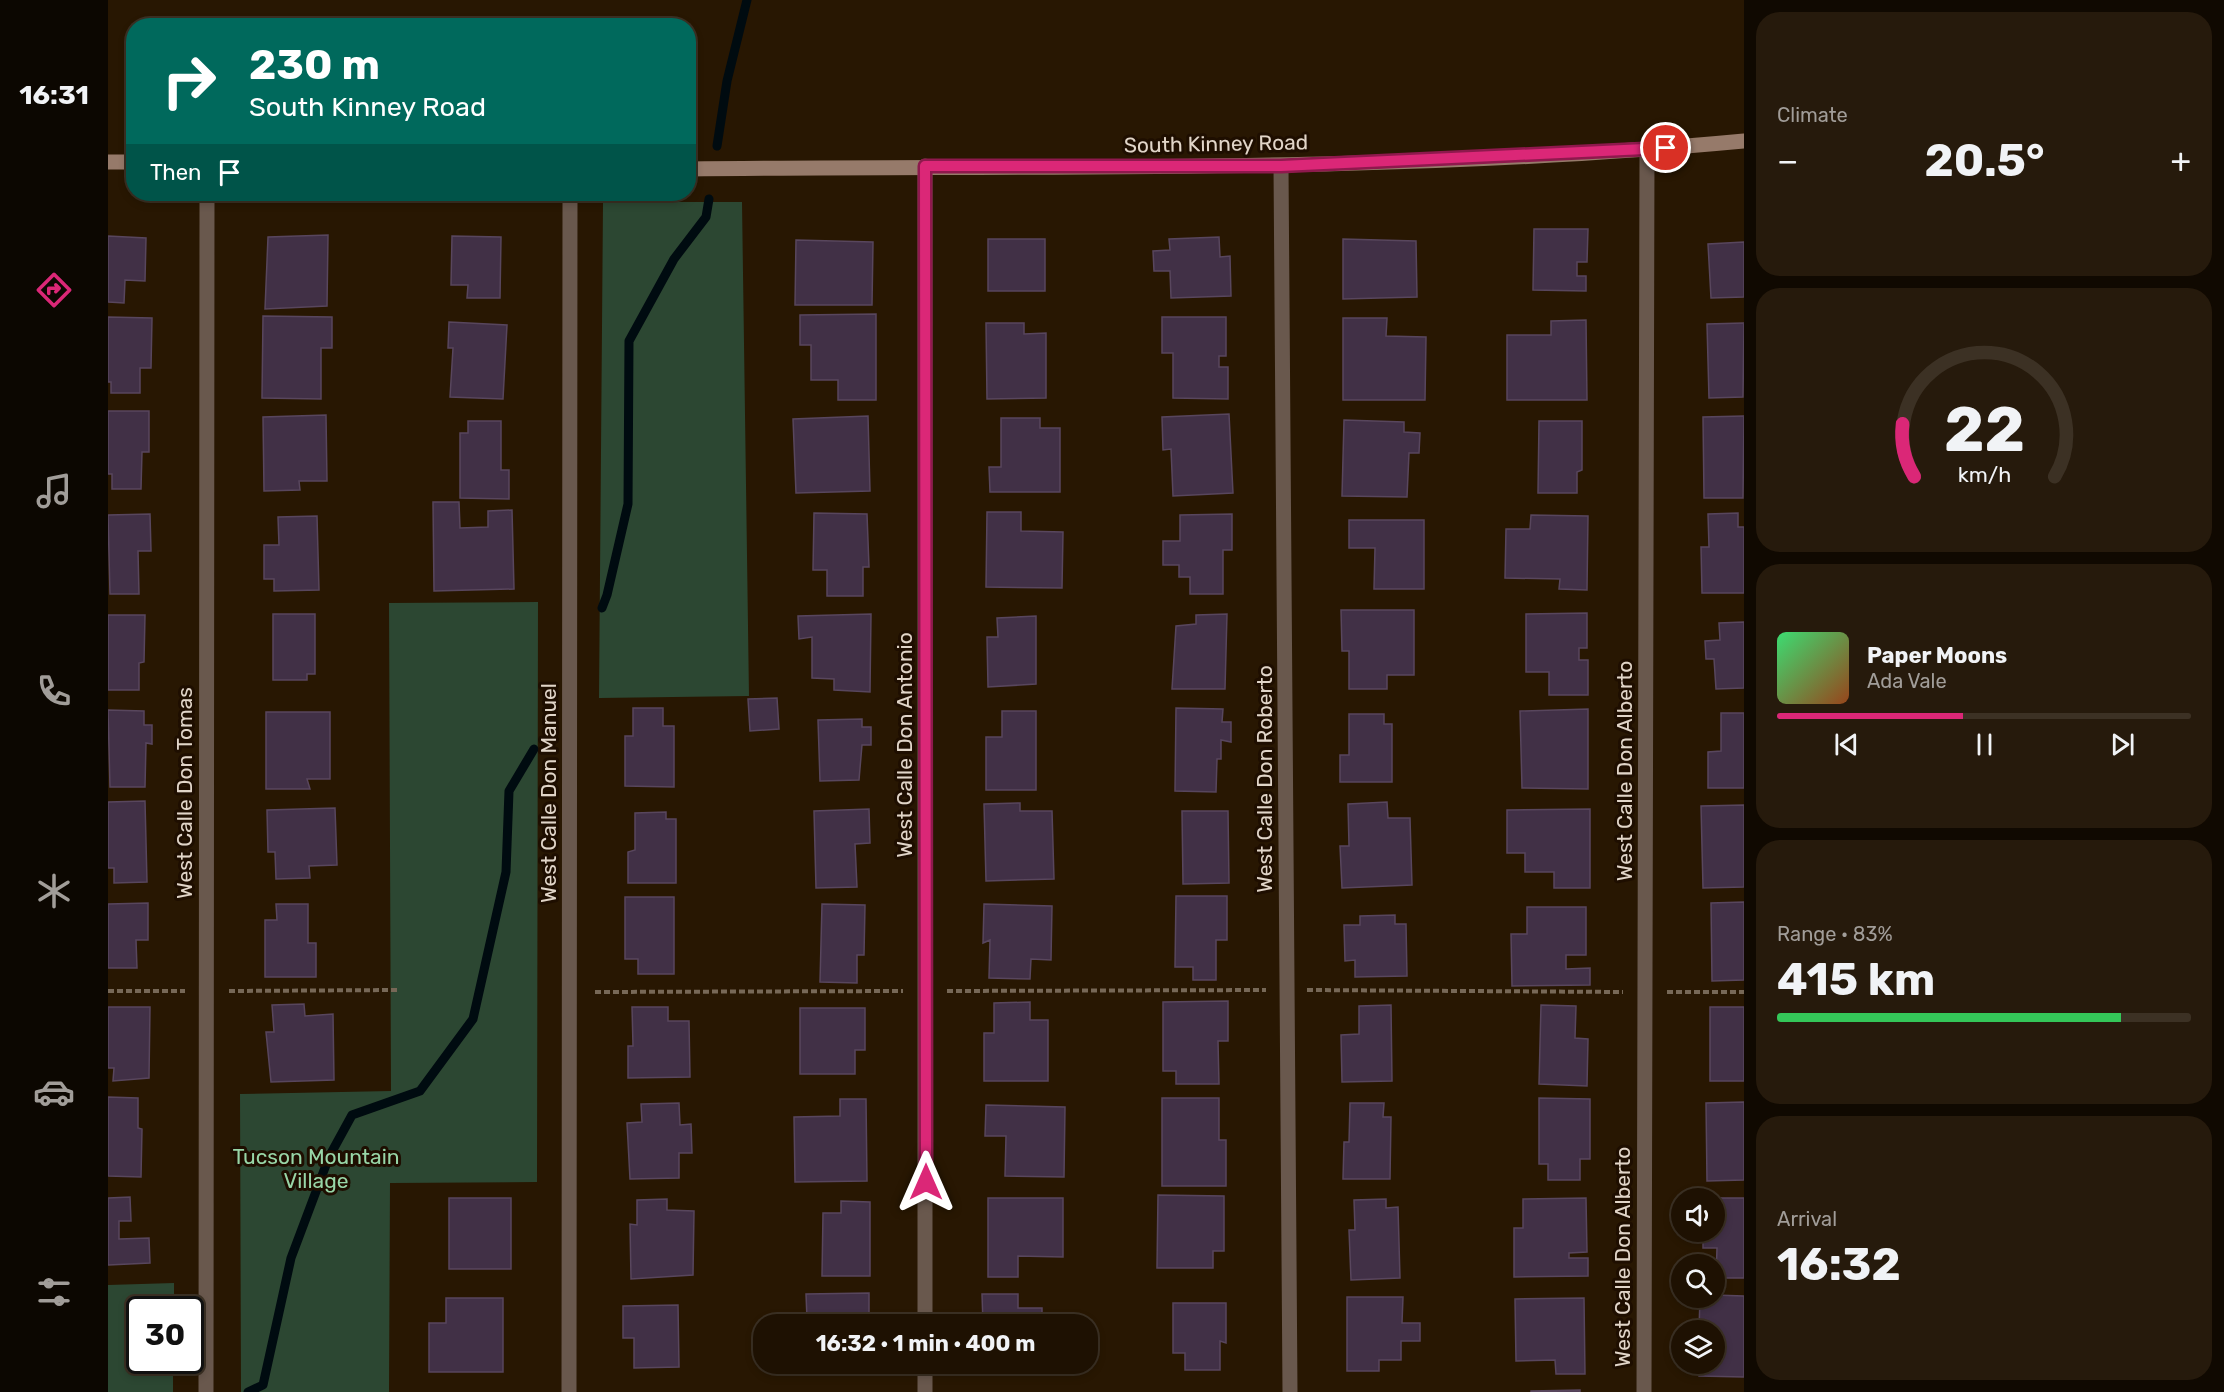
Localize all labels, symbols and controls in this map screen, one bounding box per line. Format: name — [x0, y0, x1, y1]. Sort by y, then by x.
text: 230 m — [249, 40, 380, 90]
icon: right — [150, 42, 228, 120]
text: 16:31 — [19, 79, 89, 111]
text: South Kinney Road — [249, 91, 486, 123]
text: Climate — [1777, 103, 1848, 127]
pin — [1640, 122, 1691, 173]
street label: South Kinney Road — [1124, 129, 1308, 158]
icon: arrive — [1649, 131, 1682, 164]
text: 20.5° — [1925, 134, 2044, 187]
text: − — [1777, 141, 1798, 180]
text: + — [2170, 141, 2191, 180]
icon: arrive — [213, 156, 246, 189]
text: Then — [150, 159, 201, 186]
icon: directions — [33, 269, 75, 311]
text: 22 — [1943, 393, 2025, 467]
text: km/h — [1957, 462, 2011, 487]
icon: music — [33, 470, 75, 512]
street label: West Calle Don Antonio — [892, 632, 917, 858]
text: Paper Moons — [1867, 642, 2007, 669]
street label: West Calle Don Alberto — [1612, 661, 1637, 881]
street label: West Calle Don Roberto — [1252, 665, 1277, 893]
text: Ada Vale — [1867, 669, 1947, 693]
icon: phone — [33, 670, 75, 712]
street label: West Calle Don Manuel — [536, 683, 561, 903]
street label: West Calle Don Tomas — [172, 687, 197, 899]
icon: previous — [1830, 728, 1863, 761]
icon: pause — [1968, 728, 2001, 761]
icon: next — [2106, 728, 2139, 761]
icon: climate — [33, 870, 75, 912]
text: Range · 83% — [1777, 922, 1893, 946]
text: 415 km — [1777, 953, 1935, 1006]
icon: car — [33, 1071, 75, 1113]
park label: Tucson Mountain Village — [233, 1144, 399, 1193]
street label: West Calle Don Alberto — [1610, 1147, 1635, 1367]
position arrow — [894, 1150, 958, 1214]
map controls — [1671, 1188, 1725, 1374]
button: sound — [1671, 1188, 1725, 1242]
text: Arrival — [1777, 1207, 1837, 1231]
text: 16:32 — [1777, 1238, 1901, 1291]
button: search — [1671, 1254, 1725, 1308]
icon: filters — [33, 1271, 75, 1313]
speed limit sign: 30 — [126, 1296, 204, 1374]
button: layers — [1671, 1320, 1725, 1374]
text: 16:32 · 1 min · 400 m — [816, 1330, 1035, 1357]

